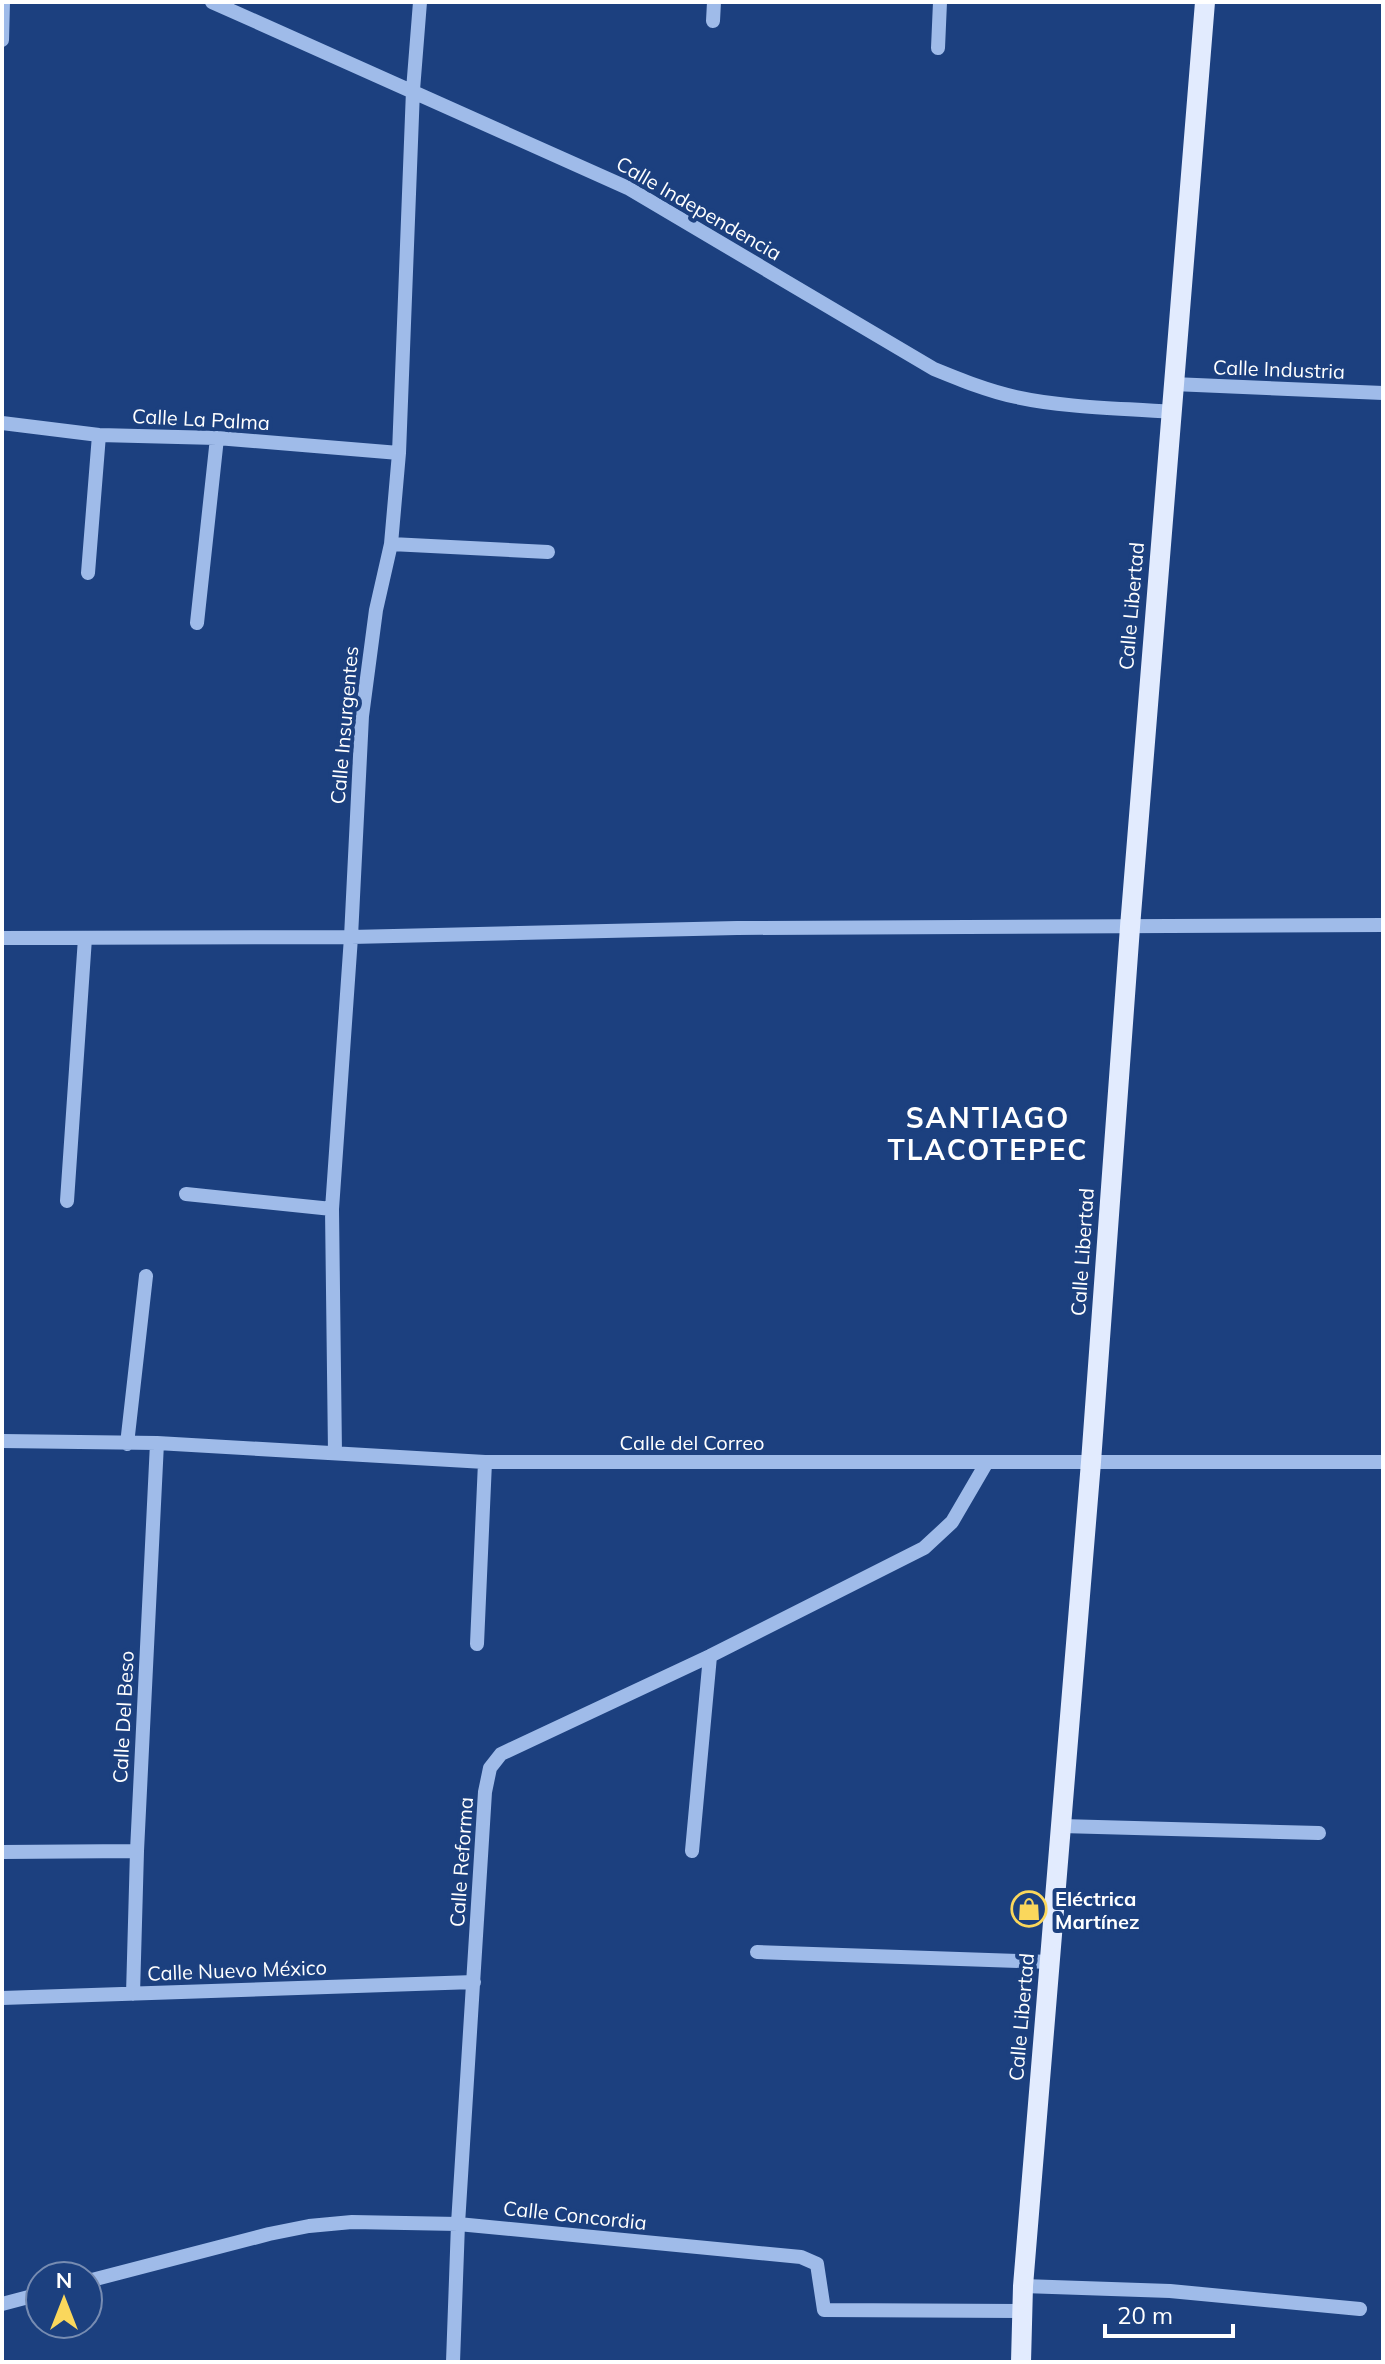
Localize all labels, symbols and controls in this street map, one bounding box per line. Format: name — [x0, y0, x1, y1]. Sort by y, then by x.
street label: Calle Independencia — [612, 151, 786, 265]
street label: Calle Industria — [1212, 354, 1346, 384]
street label: Calle La Palma — [131, 403, 271, 435]
street label: Calle Libertad — [1113, 541, 1149, 671]
street label: Calle Insurgentes — [325, 645, 363, 805]
district label: SANTIAGO TLACOTEPEC — [888, 1100, 1089, 1167]
street label: Calle Libertad — [1065, 1187, 1099, 1317]
street label: Calle del Correo — [620, 1430, 764, 1455]
street label: Calle Del Beso — [107, 1650, 139, 1784]
street label: Calle Reforma — [444, 1796, 478, 1928]
place label: Eléctrica Martínez — [1055, 1886, 1139, 1934]
shop icon: Eléctrica Martínez — [1010, 1890, 1048, 1928]
street label: Calle Libertad — [1003, 1952, 1039, 2082]
street label: Calle Nuevo México — [147, 1954, 327, 1986]
street label: Calle Concordia — [502, 2195, 648, 2235]
north arrow — [24, 2260, 104, 2340]
text: N — [56, 2266, 72, 2294]
scale bar — [1105, 2288, 1233, 2338]
text: 20 m — [1117, 2300, 1173, 2330]

